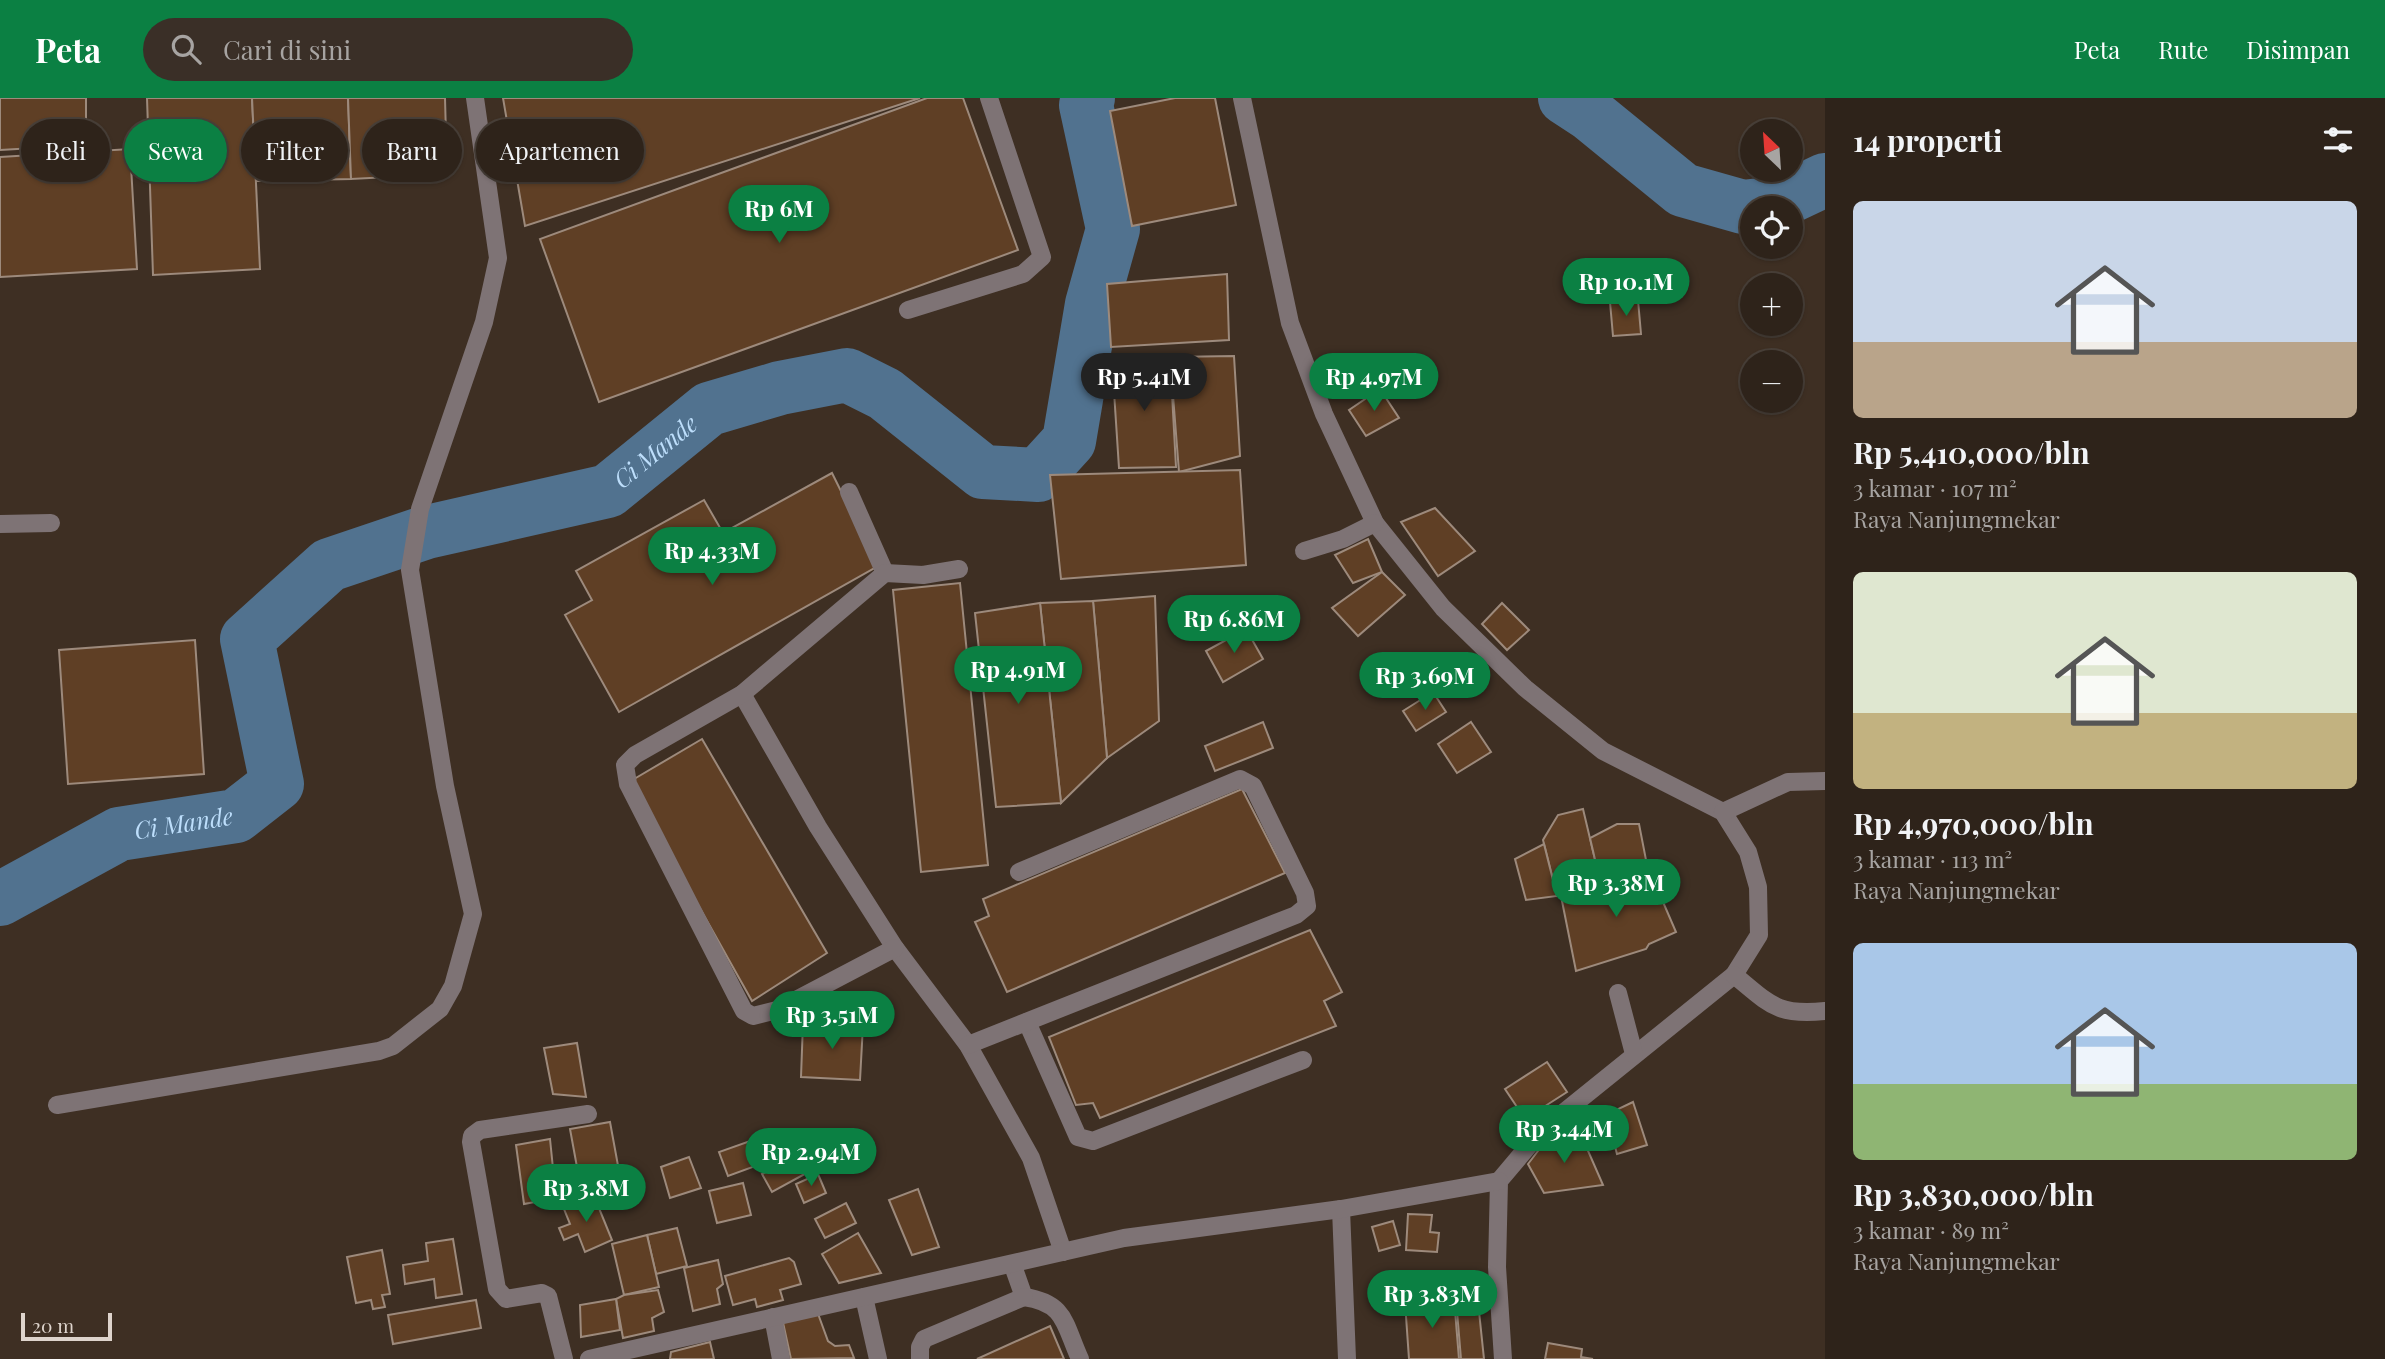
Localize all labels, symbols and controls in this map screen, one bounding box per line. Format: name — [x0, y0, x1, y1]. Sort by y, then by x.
search box — [143, 18, 633, 81]
text: Peta — [35, 27, 101, 71]
icon: search — [167, 30, 205, 68]
text: Cari di sini — [223, 32, 351, 67]
text: Peta — [2074, 33, 2120, 65]
text: Rute — [2158, 33, 2208, 65]
text: Disimpan — [2246, 33, 2350, 65]
chip: Beli — [21, 119, 110, 182]
chip: Sewa — [124, 119, 227, 182]
chip: Filter — [241, 119, 348, 182]
chip: Baru — [362, 119, 462, 182]
chip: Apartemen — [476, 119, 644, 182]
north arrow — [1740, 119, 1802, 182]
map controls — [1740, 119, 1803, 413]
text: 14 properti — [1853, 120, 2003, 160]
icon: filters — [2319, 121, 2357, 159]
pin: Rp 6M — [730, 186, 828, 245]
text: Rp 6M — [744, 192, 814, 223]
button: locate — [1740, 196, 1803, 259]
icon: home — [2042, 247, 2168, 373]
pin: Rp 10.1M — [1554, 258, 1698, 318]
text: Rp 10.1M — [1578, 265, 1674, 296]
button: + — [1740, 273, 1803, 336]
button: − — [1740, 350, 1803, 413]
pin: Rp 5.41M — [1072, 354, 1216, 413]
pin: Rp 4.97M — [1302, 354, 1446, 413]
text: Rp 5.41M — [1097, 360, 1191, 391]
text: Rp 4.97M — [1325, 360, 1423, 391]
water label: Ci Mande — [606, 407, 703, 494]
text: Rp 5,410,000/bln — [1853, 432, 2090, 472]
text: 3 kamar · 107 m² — [1853, 472, 2017, 503]
text: Raya Nanjungmekar — [1853, 503, 2060, 534]
pin: Rp 4.33M — [640, 528, 784, 587]
text: Rp 4.33M — [664, 534, 760, 565]
pin: Rp 6.86M — [1162, 596, 1306, 655]
text: Rp 6.86M — [1183, 602, 1285, 633]
icon: home — [2042, 618, 2168, 744]
pin: Rp 4.91M — [946, 646, 1090, 706]
pin: Rp 3.69M — [1353, 652, 1497, 712]
text: Rp 4.91M — [970, 653, 1066, 684]
text: Rp 3.69M — [1375, 659, 1475, 690]
water label: Ci Mande — [132, 799, 235, 845]
text: Rp 4,970,000/bln — [1853, 803, 2094, 843]
text: 3 kamar · 113 m² — [1853, 843, 2012, 874]
pin: Rp 3.38M — [1544, 860, 1688, 919]
text: Rp 3.38M — [1567, 866, 1665, 897]
text: Raya Nanjungmekar — [1853, 874, 2060, 905]
icon: home — [2042, 989, 2168, 1115]
pin: Rp 3.51M — [760, 992, 904, 1051]
text: Rp 3.51M — [786, 998, 878, 1029]
pin: Rp 3.44M — [1492, 1105, 1636, 1165]
text: Rp 3.44M — [1515, 1112, 1613, 1143]
pin: Rp 2.94M — [739, 1128, 883, 1188]
text: Rp 2.94M — [761, 1135, 861, 1166]
pin: Rp 3.8M — [521, 1164, 651, 1224]
text: Rp 3.8M — [543, 1171, 629, 1202]
text: Rp 3,830,000/bln — [1853, 1174, 2094, 1214]
text: 3 kamar · 89 m² — [1853, 1214, 2009, 1245]
text: Raya Nanjungmekar — [1853, 1245, 2060, 1276]
pin: Rp 3.83M — [1360, 1270, 1504, 1330]
text: Rp 3.83M — [1383, 1277, 1481, 1308]
scale bar — [21, 1310, 112, 1342]
text: 20 m — [32, 1312, 74, 1338]

